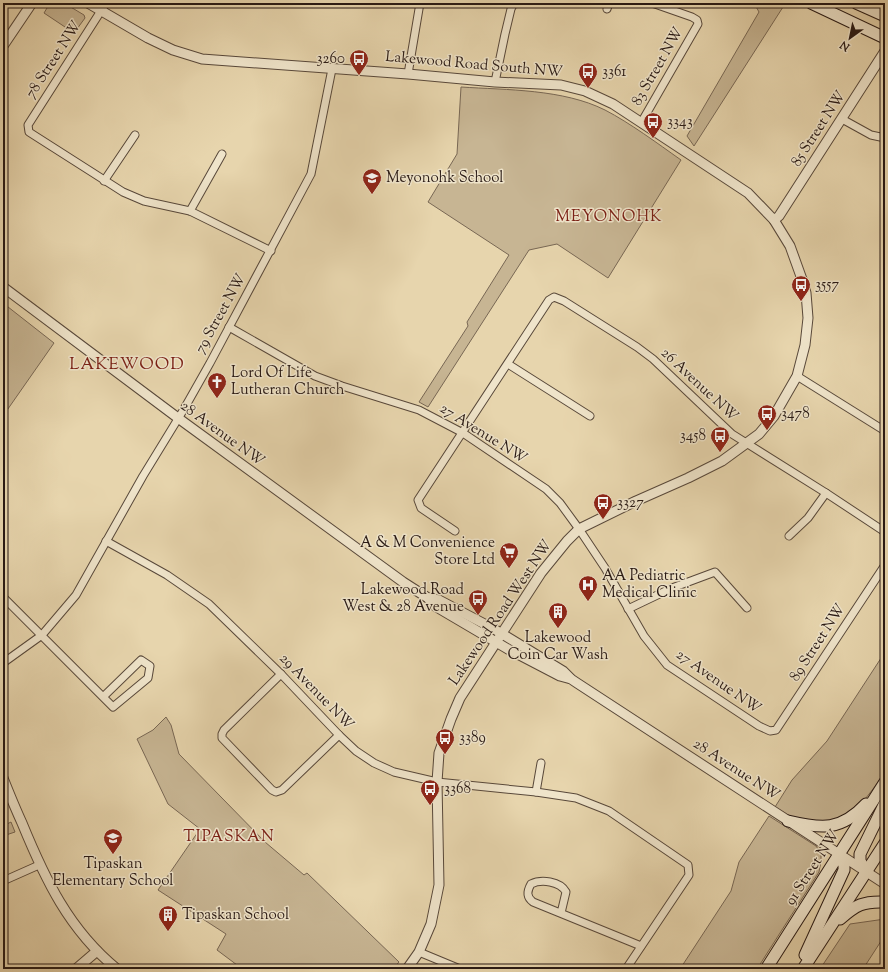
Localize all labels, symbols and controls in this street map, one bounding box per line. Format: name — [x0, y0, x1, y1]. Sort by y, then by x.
street label: 78 Street NW — [21, 17, 87, 103]
north arrow — [830, 18, 870, 58]
street label: 83 Street NW — [627, 24, 689, 110]
text: N — [837, 36, 854, 55]
street label: Lakewood Road South NW — [384, 47, 564, 83]
bus stop icon: 3260 — [348, 48, 370, 76]
place label: 3260 — [317, 49, 345, 70]
bus stop icon: 3361 — [577, 61, 599, 89]
place label: 3361 — [602, 62, 626, 83]
street label: 85 Street NW — [787, 87, 852, 171]
bus stop icon: 3343 — [642, 111, 664, 139]
place label: 3343 — [667, 112, 693, 133]
school or university icon: Meyonohk School — [361, 167, 383, 195]
place label: Meyonohk School — [386, 168, 504, 189]
district label: MEYONOHK — [555, 206, 663, 229]
street label: 79 Street NW — [190, 270, 252, 358]
bus stop icon: 3557 — [790, 274, 812, 302]
place label: 3557 — [815, 275, 839, 296]
street label: 26 Avenue NW — [655, 343, 743, 427]
district label: LAKEWOOD — [69, 353, 185, 377]
place label: Lord Of Life Lutheran Church — [231, 363, 345, 401]
church icon: Lord Of Life Lutheran Church — [206, 371, 228, 399]
street label: 28 Avenue NW — [176, 396, 269, 472]
street label: 27 Avenue NW — [435, 399, 531, 469]
bus stop icon: 3478 — [756, 403, 778, 431]
place label: 3478 — [781, 404, 810, 425]
bus stop icon: 3458 — [709, 425, 731, 453]
place label: 3458 — [680, 426, 706, 447]
bus stop icon: 3327 — [592, 492, 614, 520]
place label: 3327 — [617, 493, 644, 514]
place label: A & M Convenience Store Ltd — [360, 533, 496, 571]
street label: Lakewood Road West NW — [444, 536, 558, 690]
supermarket icon: A & M Convenience Store Ltd — [498, 541, 520, 569]
place label: AA Pediatric Medical Clinic — [602, 566, 697, 604]
hospital icon: AA Pediatric Medical Clinic — [577, 574, 599, 602]
place label: Lakewood Road West & 28 Avenue — [342, 580, 465, 618]
bus stop icon: Lakewood Road West & 28 Avenue — [467, 588, 489, 616]
street label: 89 Street NW — [785, 600, 851, 686]
building icon: Lakewood Coin Car Wash — [547, 601, 569, 629]
place label: Lakewood Coin Car Wash — [508, 628, 609, 666]
street label: 27 Avenue NW — [671, 645, 765, 719]
street label: 29 Avenue NW — [274, 649, 358, 735]
bus stop icon: 3389 — [434, 727, 456, 755]
place label: 3389 — [459, 728, 486, 749]
street label: 28 Avenue NW — [688, 734, 784, 806]
bus stop icon: 3368 — [419, 778, 441, 806]
place label: 3368 — [444, 779, 471, 800]
district label: TIPASKAN — [183, 826, 275, 849]
street label: 91 Street NW — [781, 826, 845, 910]
school or university icon: Tipaskan Elementary School — [102, 827, 124, 855]
place label: Tipaskan Elementary School — [53, 854, 174, 892]
building icon: Tipaskan School — [157, 904, 179, 932]
place label: Tipaskan School — [182, 905, 289, 926]

